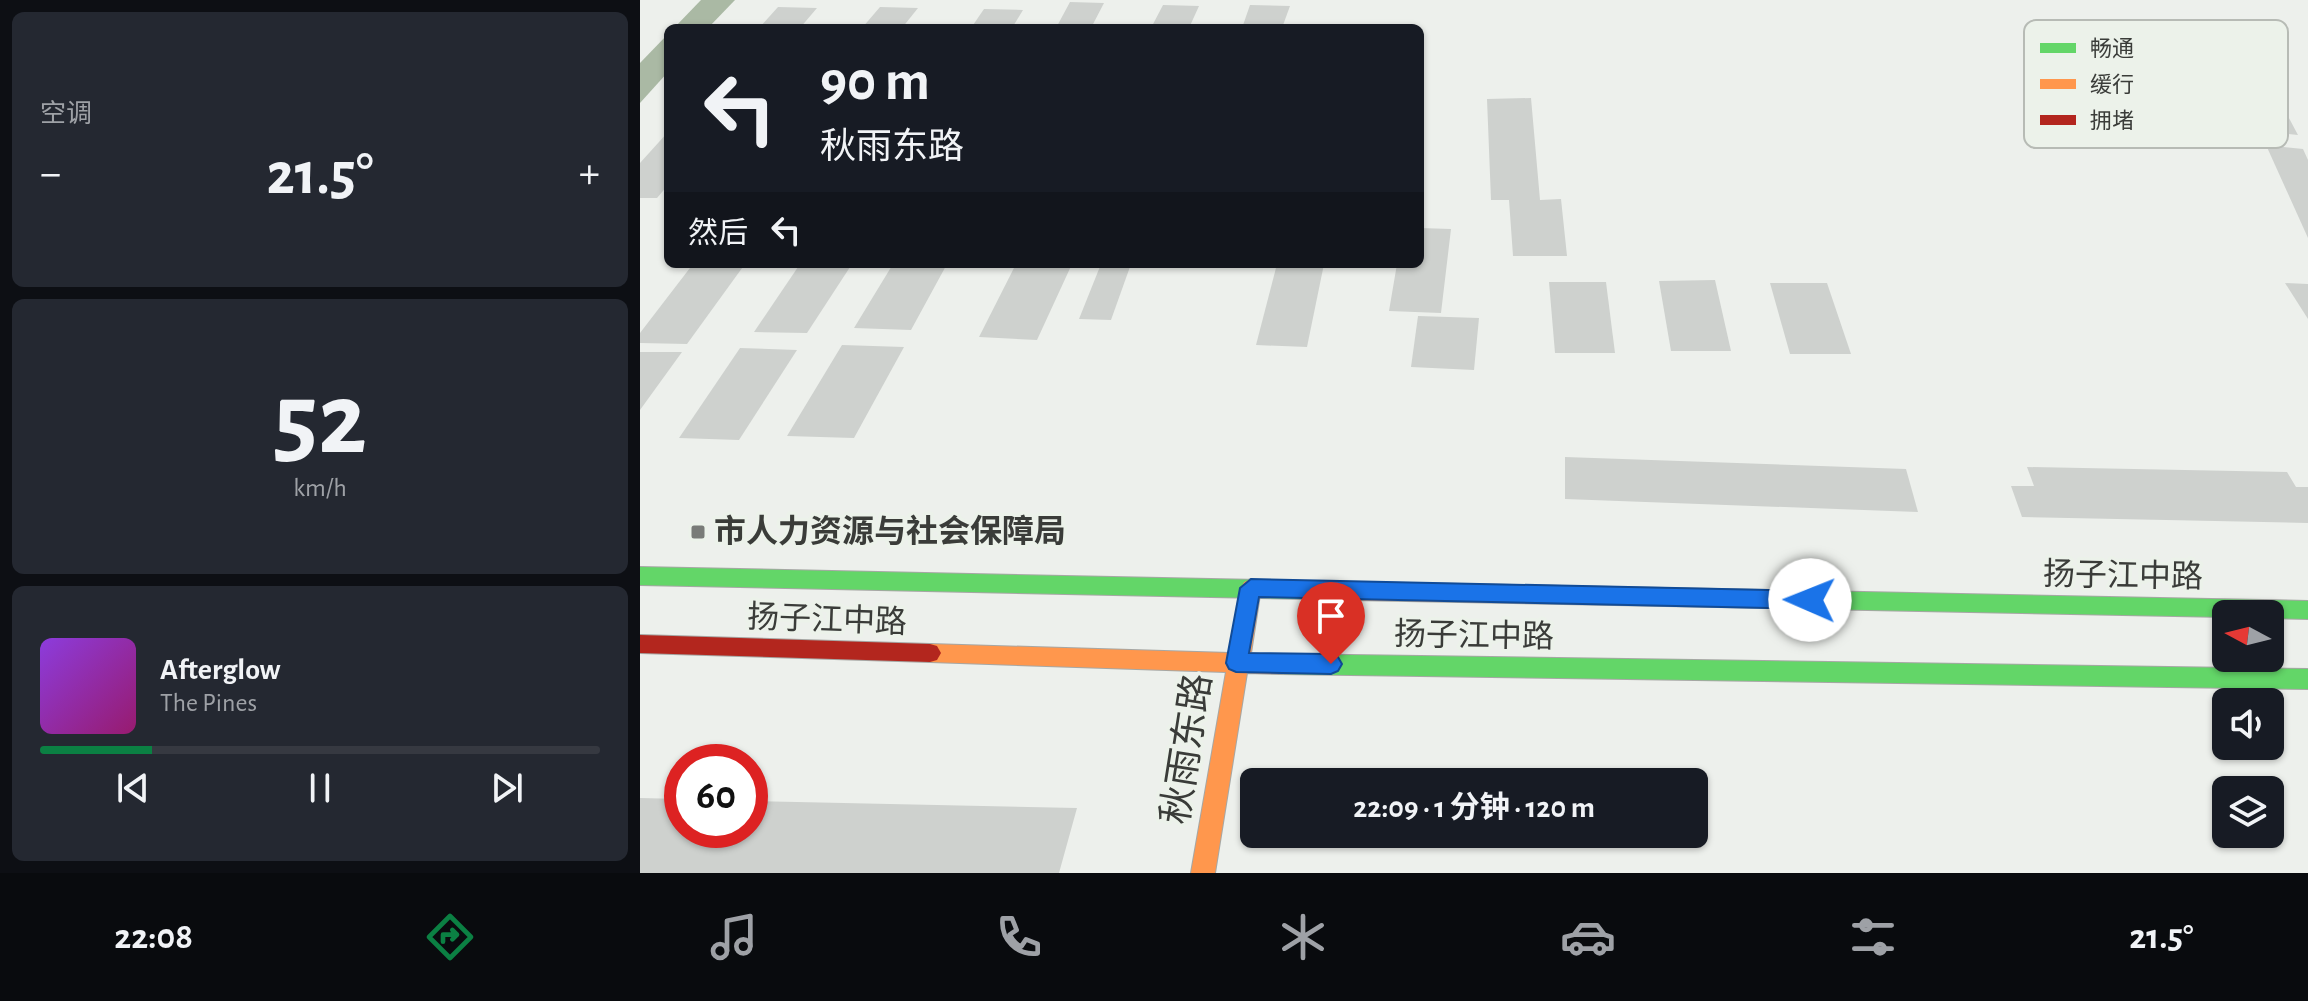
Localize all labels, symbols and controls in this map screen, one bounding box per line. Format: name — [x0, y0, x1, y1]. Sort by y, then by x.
legend — [2024, 20, 2288, 148]
text: 畅通 — [2090, 37, 2134, 60]
text: 90 m — [820, 54, 930, 110]
icon: left — [688, 56, 792, 160]
text: 缓行 — [2090, 73, 2134, 96]
text: 空调 — [40, 101, 92, 127]
text: 拥堵 — [2090, 109, 2134, 132]
text: 秋雨东路 — [820, 129, 964, 165]
text: 21.5° — [266, 145, 374, 205]
text: − — [40, 152, 61, 196]
text: + — [579, 152, 600, 196]
icon: left — [764, 208, 808, 252]
text: 然后 — [688, 219, 748, 249]
text: 52 — [273, 369, 367, 473]
text: km/h — [293, 475, 347, 501]
place label: 市人力资源与社会保障局 — [714, 514, 1066, 548]
marker: 市人力资源与社会保障局 — [689, 523, 707, 541]
street label: 扬子江中路 — [2043, 557, 2203, 593]
position arrow — [1768, 558, 1852, 642]
pin — [1297, 582, 1365, 664]
icon: arrive — [1309, 594, 1353, 638]
street label: 扬子江中路 — [746, 599, 908, 639]
north arrow — [2212, 600, 2284, 672]
map controls — [2212, 600, 2284, 848]
street label: 扬子江中路 — [1394, 617, 1554, 653]
text: Afterglow — [160, 655, 281, 685]
street label: 秋雨东路 — [1154, 670, 1219, 827]
button: sound — [2212, 688, 2284, 760]
text: The Pines — [160, 690, 257, 716]
speed limit sign: 60 — [664, 744, 768, 848]
icon: previous — [111, 766, 155, 810]
icon: pause — [298, 766, 342, 810]
icon: next — [485, 766, 529, 810]
button: layers — [2212, 776, 2284, 848]
text: 22:09 · 1 分钟 · 120 m — [1353, 793, 1595, 823]
icon: directions — [422, 909, 478, 965]
icon: music — [706, 909, 762, 965]
icon: phone — [991, 909, 1047, 965]
icon: climate — [1275, 909, 1331, 965]
icon: car — [1560, 909, 1616, 965]
icon: filters — [1845, 909, 1901, 965]
text: 22:08 — [114, 919, 193, 955]
text: 21.5° — [2129, 919, 2194, 955]

